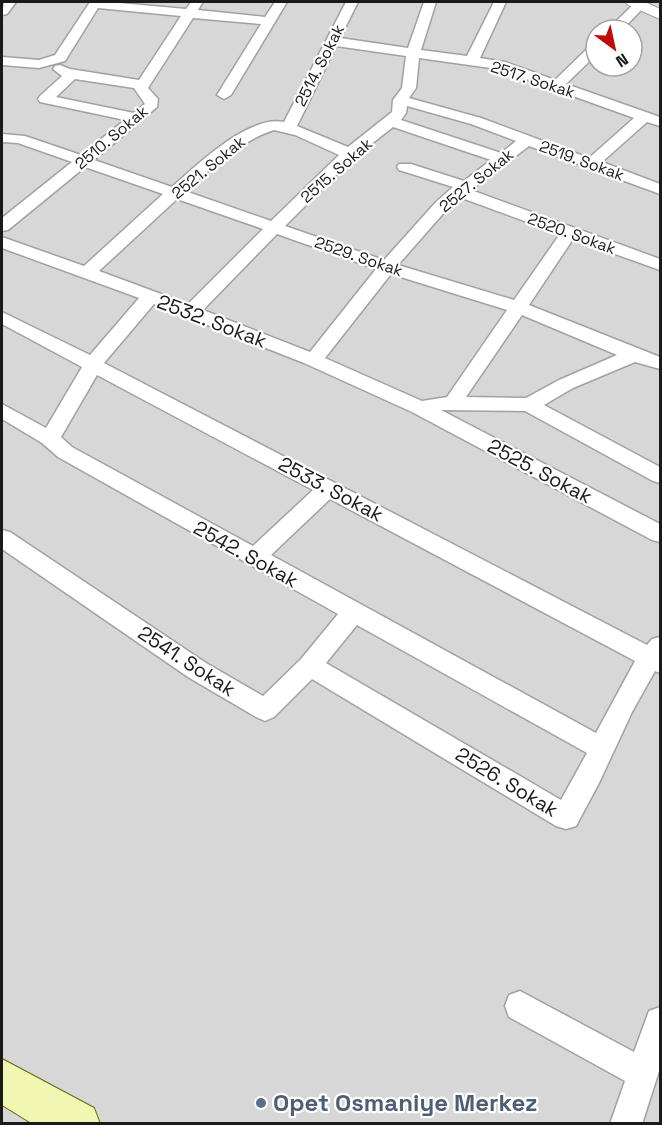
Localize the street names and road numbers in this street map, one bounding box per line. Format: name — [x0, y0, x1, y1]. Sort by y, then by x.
street label: 2514. Sokak — [290, 20, 349, 110]
street label: 2517. Sokak — [488, 56, 578, 103]
street label: 2510. Sokak — [70, 100, 153, 174]
street label: 2521. Sokak — [167, 131, 250, 204]
street label: 2515. Sokak — [296, 133, 377, 207]
street label: 2519. Sokak — [536, 135, 628, 186]
street label: 2527. Sokak — [435, 144, 518, 217]
street label: 2520. Sokak — [525, 208, 619, 259]
street label: 2529. Sokak — [312, 232, 406, 281]
street label: 2532. Sokak — [154, 288, 271, 354]
street label: 2525. Sokak — [483, 433, 597, 510]
street label: 2533. Sokak — [274, 450, 388, 528]
street label: 2542. Sokak — [189, 515, 303, 593]
street label: 2541. Sokak — [133, 620, 241, 702]
street label: 2526. Sokak — [451, 741, 563, 823]

